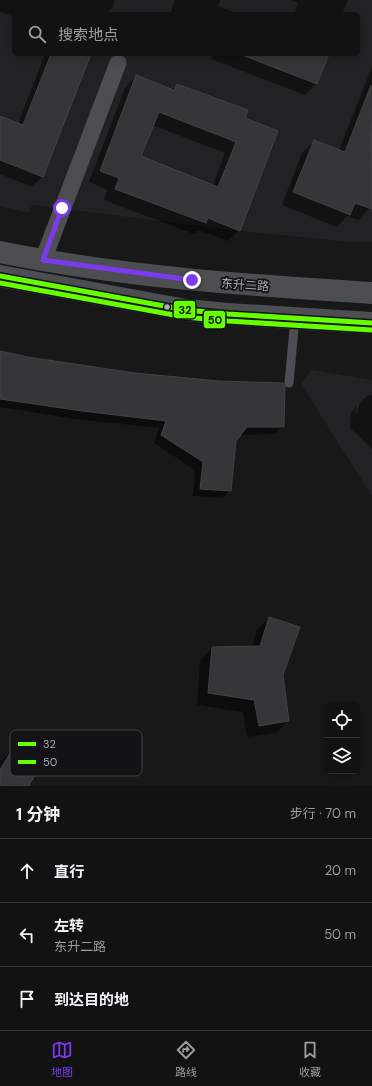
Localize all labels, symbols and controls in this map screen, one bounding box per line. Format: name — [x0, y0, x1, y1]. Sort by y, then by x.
search box — [12, 12, 360, 56]
icon: search — [26, 23, 48, 45]
text: 搜索地点 — [58, 25, 118, 45]
route start — [53, 199, 71, 217]
route end — [183, 271, 201, 289]
street label: 东升二路 — [220, 275, 270, 295]
line badge: 32 — [173, 300, 196, 319]
unlabelled marker — [162, 302, 172, 312]
text: 32 — [179, 303, 191, 317]
line badge: 50 — [203, 310, 226, 329]
text: 50 — [208, 313, 223, 327]
map controls — [324, 702, 360, 774]
button: locate — [324, 702, 360, 738]
legend — [10, 730, 142, 776]
text: 32 — [43, 737, 56, 751]
button: layers — [324, 738, 360, 774]
text: 50 — [43, 755, 57, 769]
text: 1 分钟 — [16, 803, 60, 825]
text: 步行 · 70 m — [290, 805, 356, 822]
icon: ahead — [16, 860, 38, 882]
text: 直行 — [54, 862, 84, 882]
text: 20 m — [325, 862, 356, 879]
text: 左转 — [54, 916, 84, 936]
icon: left — [16, 924, 38, 946]
text: 50 m — [324, 926, 356, 943]
text: 东升二路 — [54, 938, 106, 955]
icon: arrive — [16, 988, 38, 1010]
text: 到达目的地 — [54, 990, 129, 1010]
tab: 地图 — [51, 1039, 73, 1079]
tab: 路线 — [175, 1039, 197, 1079]
tab: 收藏 — [299, 1039, 321, 1079]

